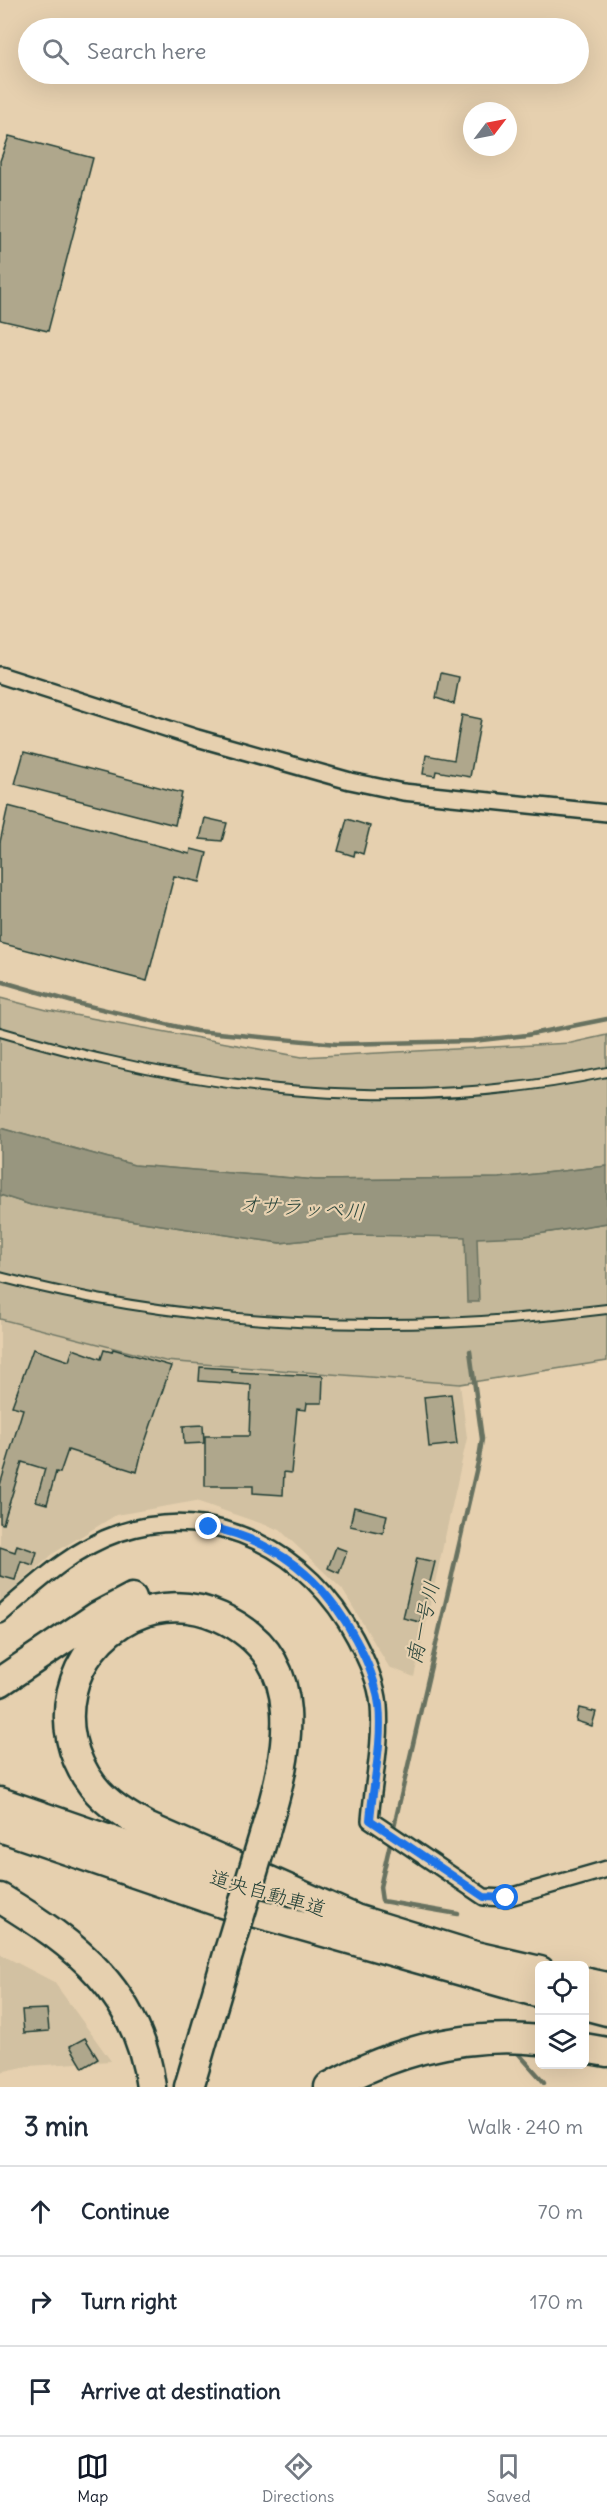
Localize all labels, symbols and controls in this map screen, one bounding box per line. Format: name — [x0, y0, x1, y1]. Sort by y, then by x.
search box — [18, 18, 589, 84]
icon: search — [39, 35, 72, 68]
text: Search here — [87, 37, 206, 65]
north arrow — [463, 102, 517, 156]
water label: オサラッペ川 — [238, 1190, 366, 1225]
route end — [195, 1513, 221, 1539]
water label: 南一号川 — [400, 1579, 445, 1667]
street label: 道央自動車道 — [207, 1864, 329, 1921]
route start — [492, 1884, 518, 1910]
map controls — [535, 1961, 589, 2069]
button: locate — [535, 1961, 589, 2015]
button: layers — [535, 2015, 589, 2069]
text: 3 min — [24, 2110, 89, 2143]
text: Walk · 240 m — [468, 2114, 583, 2139]
icon: ahead — [24, 2195, 57, 2228]
text: Continue — [81, 2197, 170, 2225]
text: 70 m — [538, 2199, 583, 2224]
icon: right — [24, 2285, 57, 2318]
text: Turn right — [81, 2287, 177, 2315]
text: 170 m — [530, 2289, 583, 2314]
icon: arrive — [24, 2375, 57, 2408]
text: Arrive at destination — [81, 2377, 281, 2405]
tab: Map — [76, 2450, 109, 2506]
tab: Directions — [262, 2450, 334, 2506]
tab: Saved — [487, 2450, 531, 2506]

